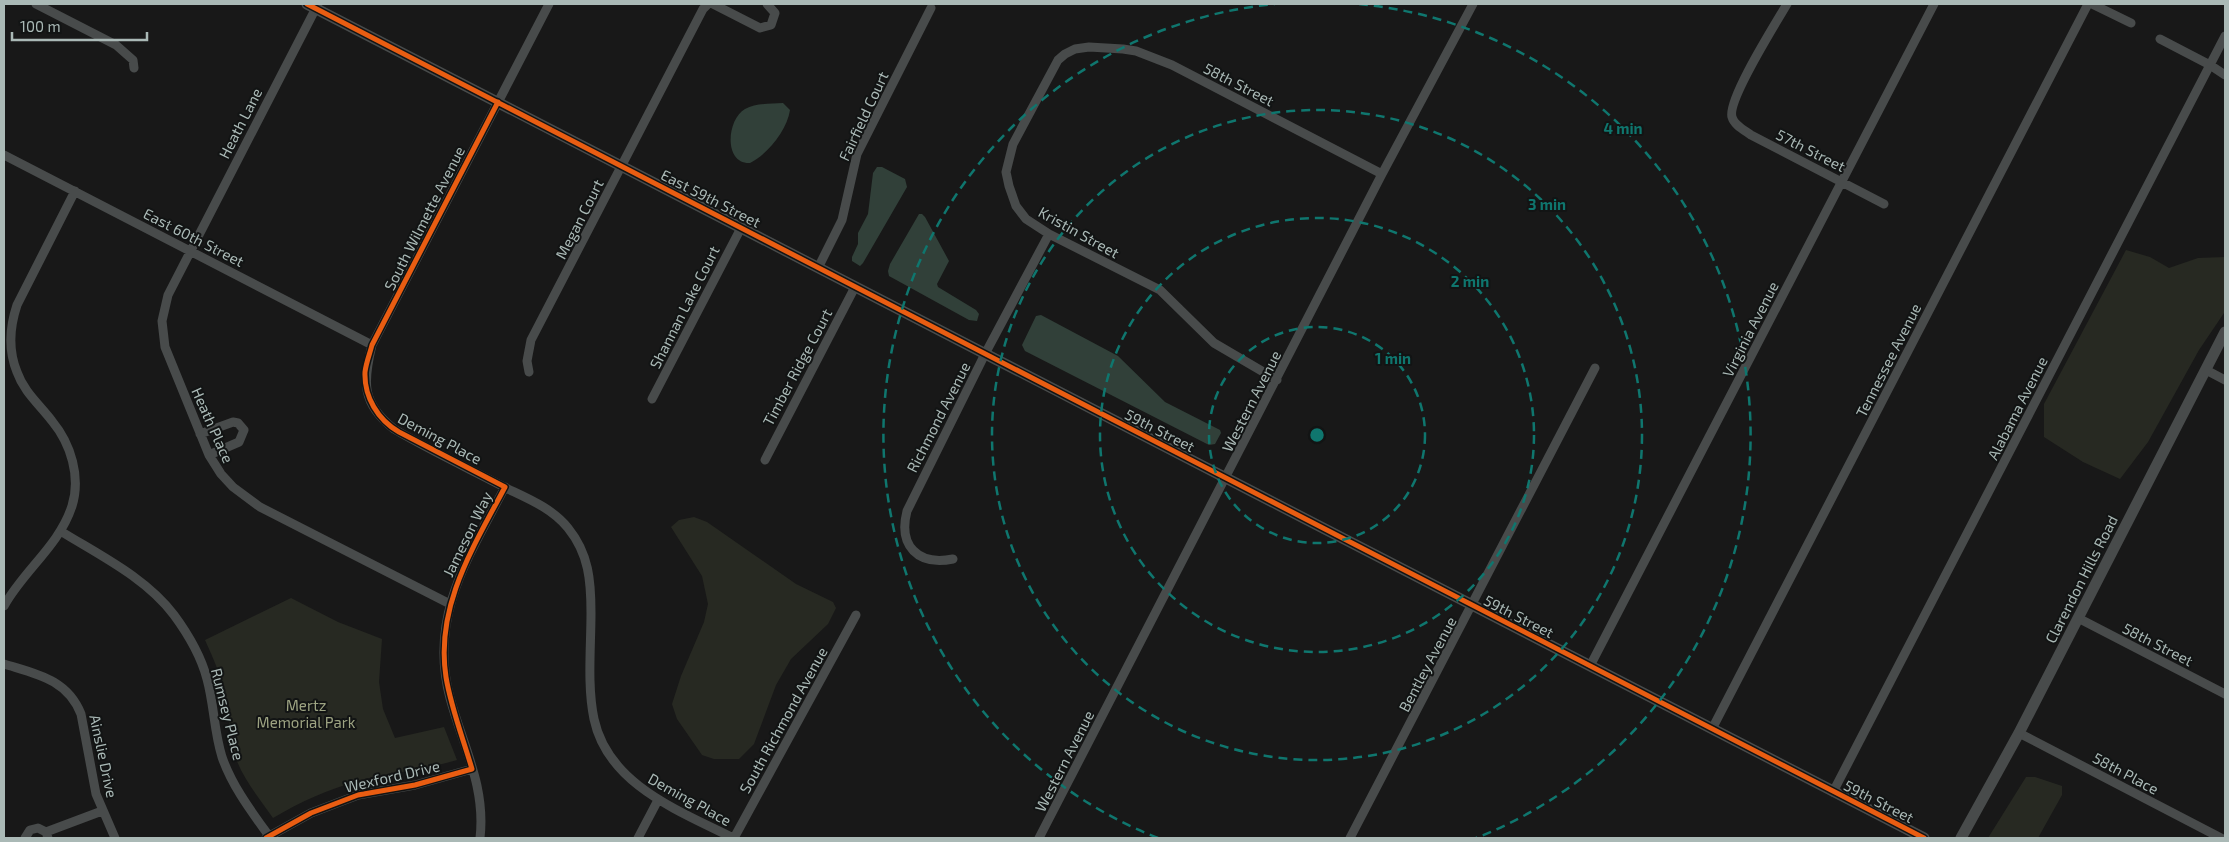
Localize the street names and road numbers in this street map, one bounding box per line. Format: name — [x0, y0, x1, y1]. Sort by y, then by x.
street label: 58th Street — [1201, 59, 1277, 110]
street label: Fairfield Court — [834, 68, 892, 164]
street label: Heath Lane — [215, 85, 265, 161]
street label: 57th Street — [1773, 125, 1849, 175]
street label: South Wilmette Avenue — [380, 143, 468, 293]
street label: East 59th Street — [658, 165, 764, 231]
street label: Megan Court — [551, 176, 607, 262]
street label: Kristin Street — [1036, 202, 1123, 262]
street label: East 60th Street — [141, 204, 248, 270]
street label: Shannan Lake Court — [645, 242, 723, 371]
street label: Virginia Avenue — [1718, 278, 1782, 380]
street label: Tennessee Avenue — [1852, 300, 1924, 420]
street label: Timber Ridge Court — [759, 305, 836, 429]
street label: Western Avenue — [1218, 347, 1284, 455]
street label: Alabama Avenue — [1983, 353, 2051, 463]
street label: Richmond Avenue — [902, 359, 974, 475]
street label: Heath Place — [188, 384, 238, 466]
street label: 59th Street — [1122, 405, 1198, 455]
street label: Deming Place — [395, 408, 485, 468]
street label: Jameson Way — [439, 488, 495, 580]
street label: Clarendon Hills Road — [2041, 512, 2121, 646]
street label: 59th Street — [1481, 591, 1557, 641]
street label: Bentley Avenue — [1394, 613, 1460, 715]
street label: 58th Street — [2120, 619, 2196, 670]
street label: South Richmond Avenue — [735, 644, 831, 796]
street label: Rumsey Place — [208, 666, 248, 762]
street label: Western Avenue — [1031, 707, 1097, 815]
street label: Ainslie Drive — [86, 713, 122, 799]
street label: 58th Place — [2090, 748, 2162, 798]
street label: Wexford Drive — [342, 756, 442, 796]
street label: Deming Place — [645, 769, 735, 829]
street label: 59th Street — [1841, 776, 1917, 826]

